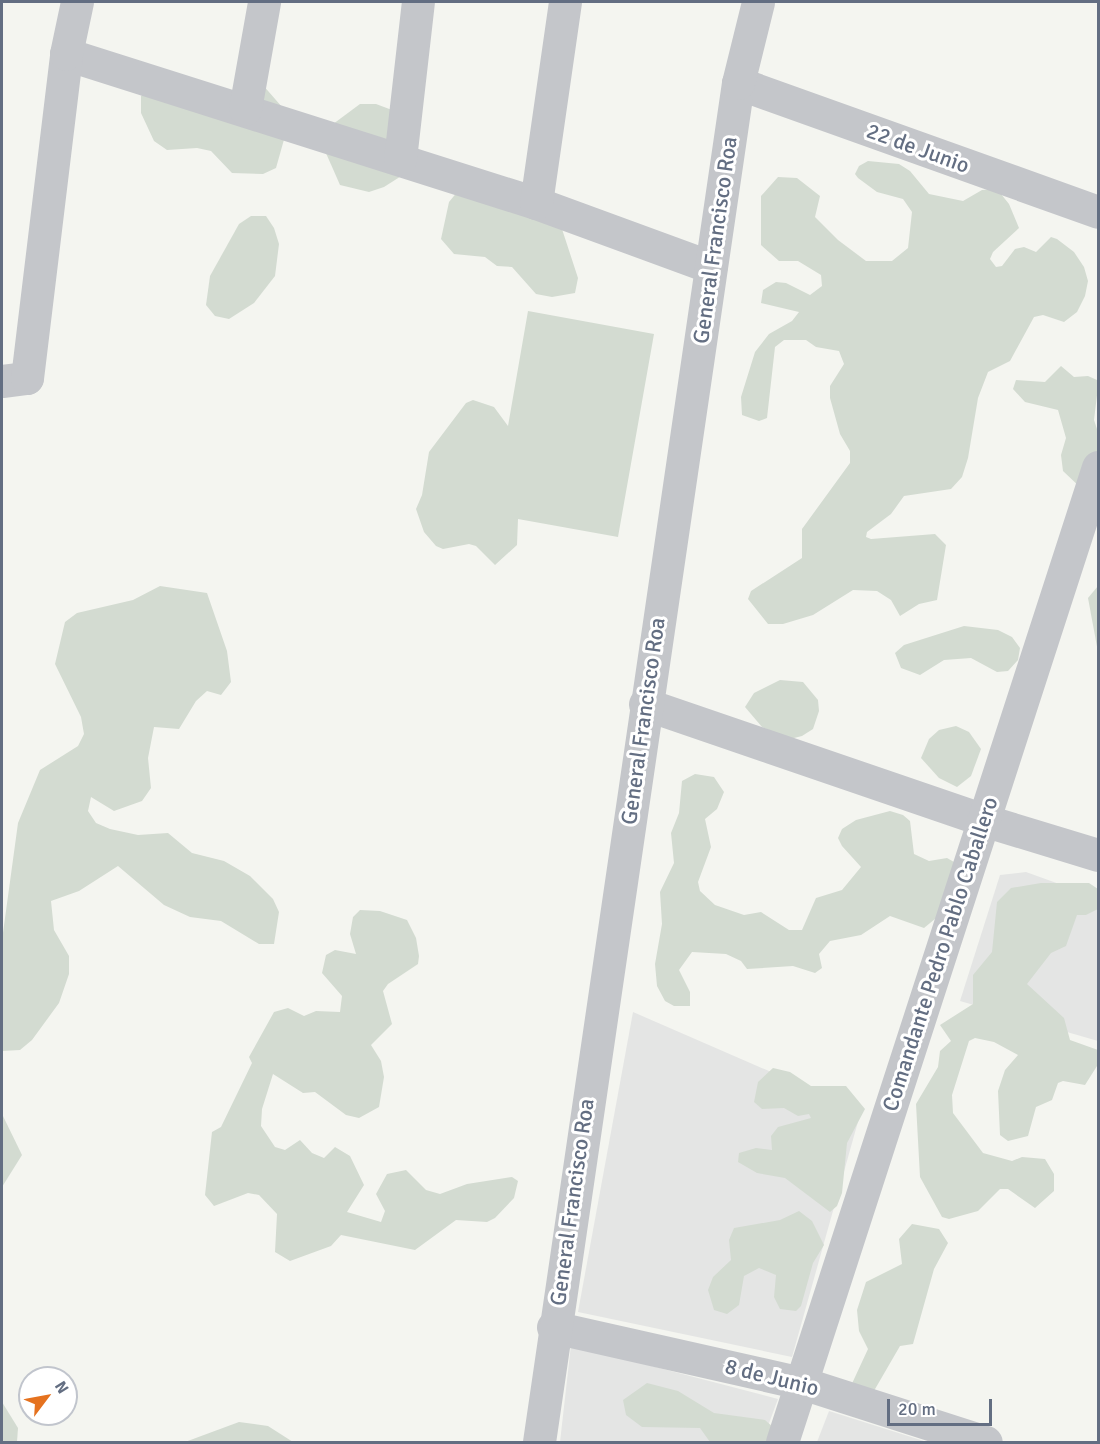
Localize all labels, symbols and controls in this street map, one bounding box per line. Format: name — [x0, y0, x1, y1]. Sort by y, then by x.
street label: 22 de Junio — [863, 117, 973, 179]
street label: General Francisco Roa — [687, 135, 743, 345]
street label: General Francisco Roa — [615, 616, 671, 826]
street label: Comandante Pedro Pablo Caballero — [877, 794, 1003, 1114]
street label: General Francisco Roa — [544, 1097, 600, 1307]
street label: 8 de Junio — [722, 1353, 822, 1401]
north arrow — [18, 1366, 78, 1426]
text: N — [50, 1377, 73, 1398]
scale bar — [890, 1387, 995, 1425]
text: 20 m — [898, 1398, 936, 1420]

